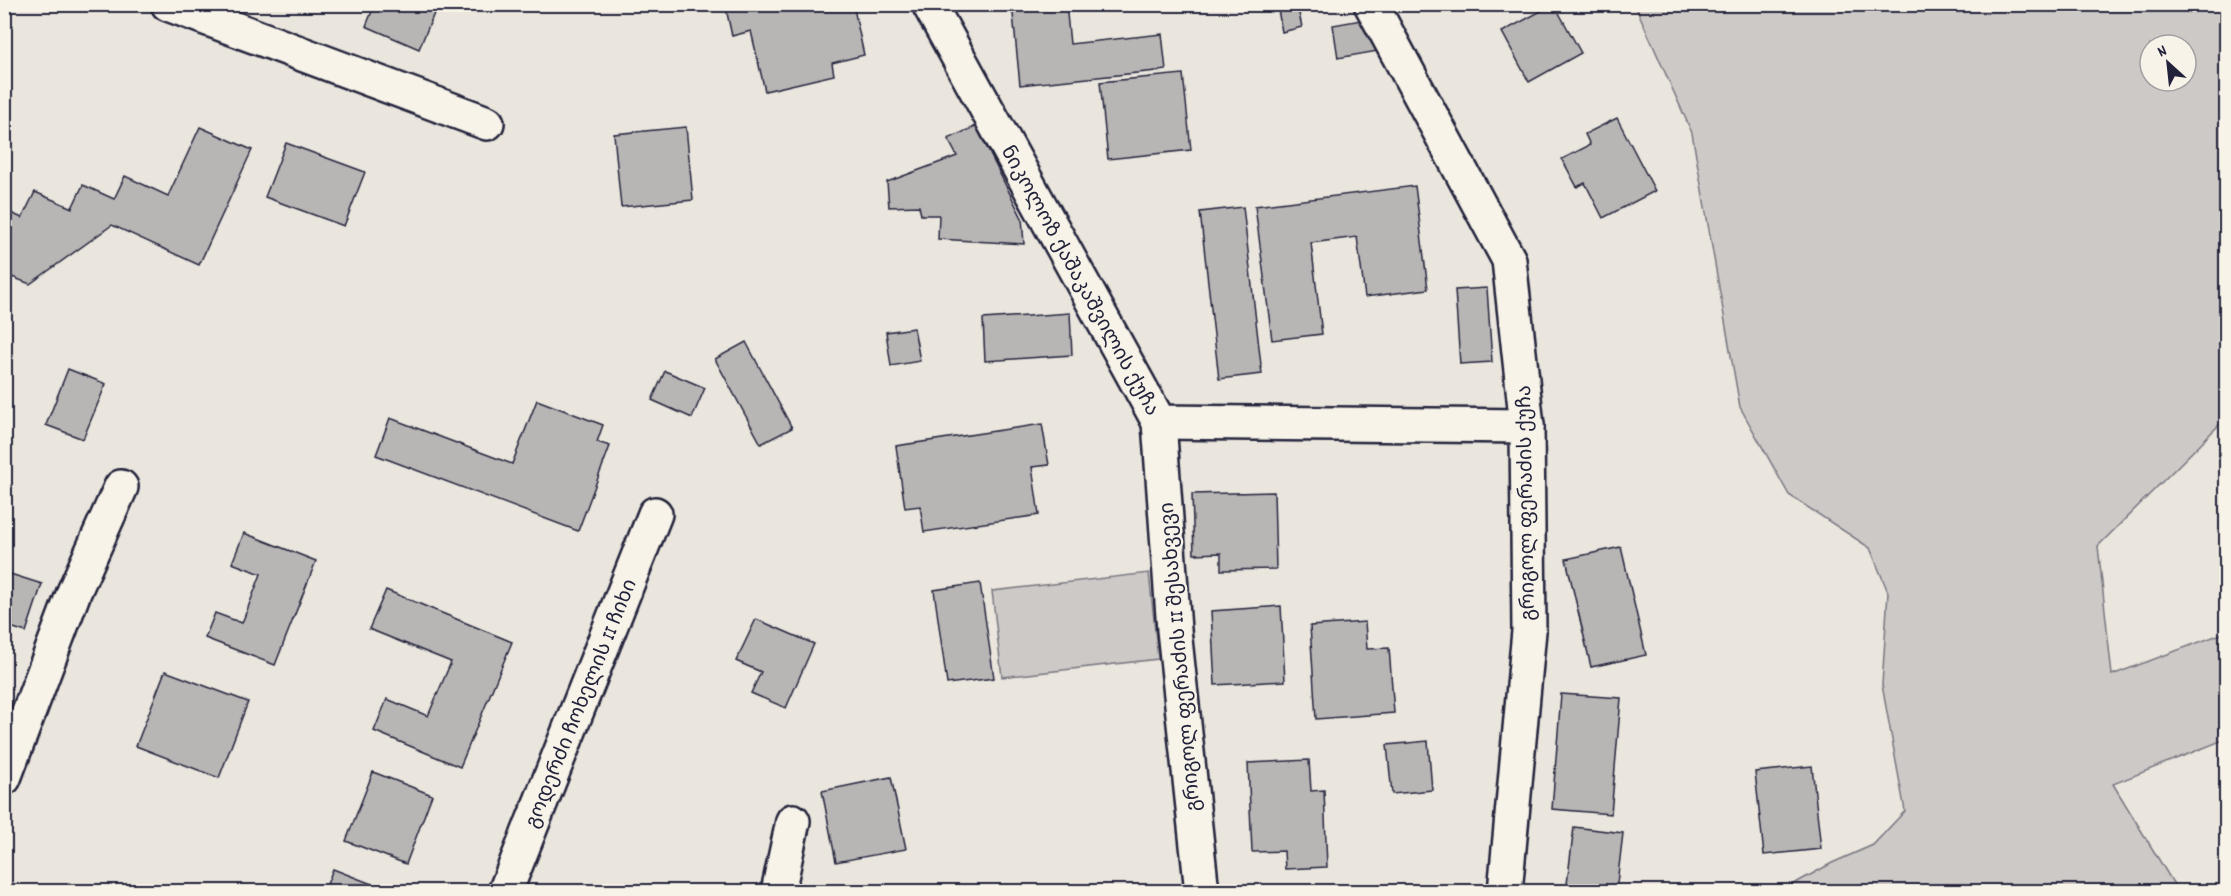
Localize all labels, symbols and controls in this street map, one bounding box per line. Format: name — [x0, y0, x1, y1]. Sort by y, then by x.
north arrow — [2138, 33, 2198, 93]
text: N — [2154, 40, 2171, 64]
street label: ნიკოლოზ ქაშაკაშვილის ქუჩა — [992, 141, 1165, 422]
street label: გრიგოლ ფერაძის ქუჩა — [1512, 385, 1544, 621]
street label: გრიგოლ ფერაძის II შესახვევი — [1155, 501, 1209, 813]
street label: გოდერძი ჩოხელის II ჩიხი — [520, 575, 646, 833]

